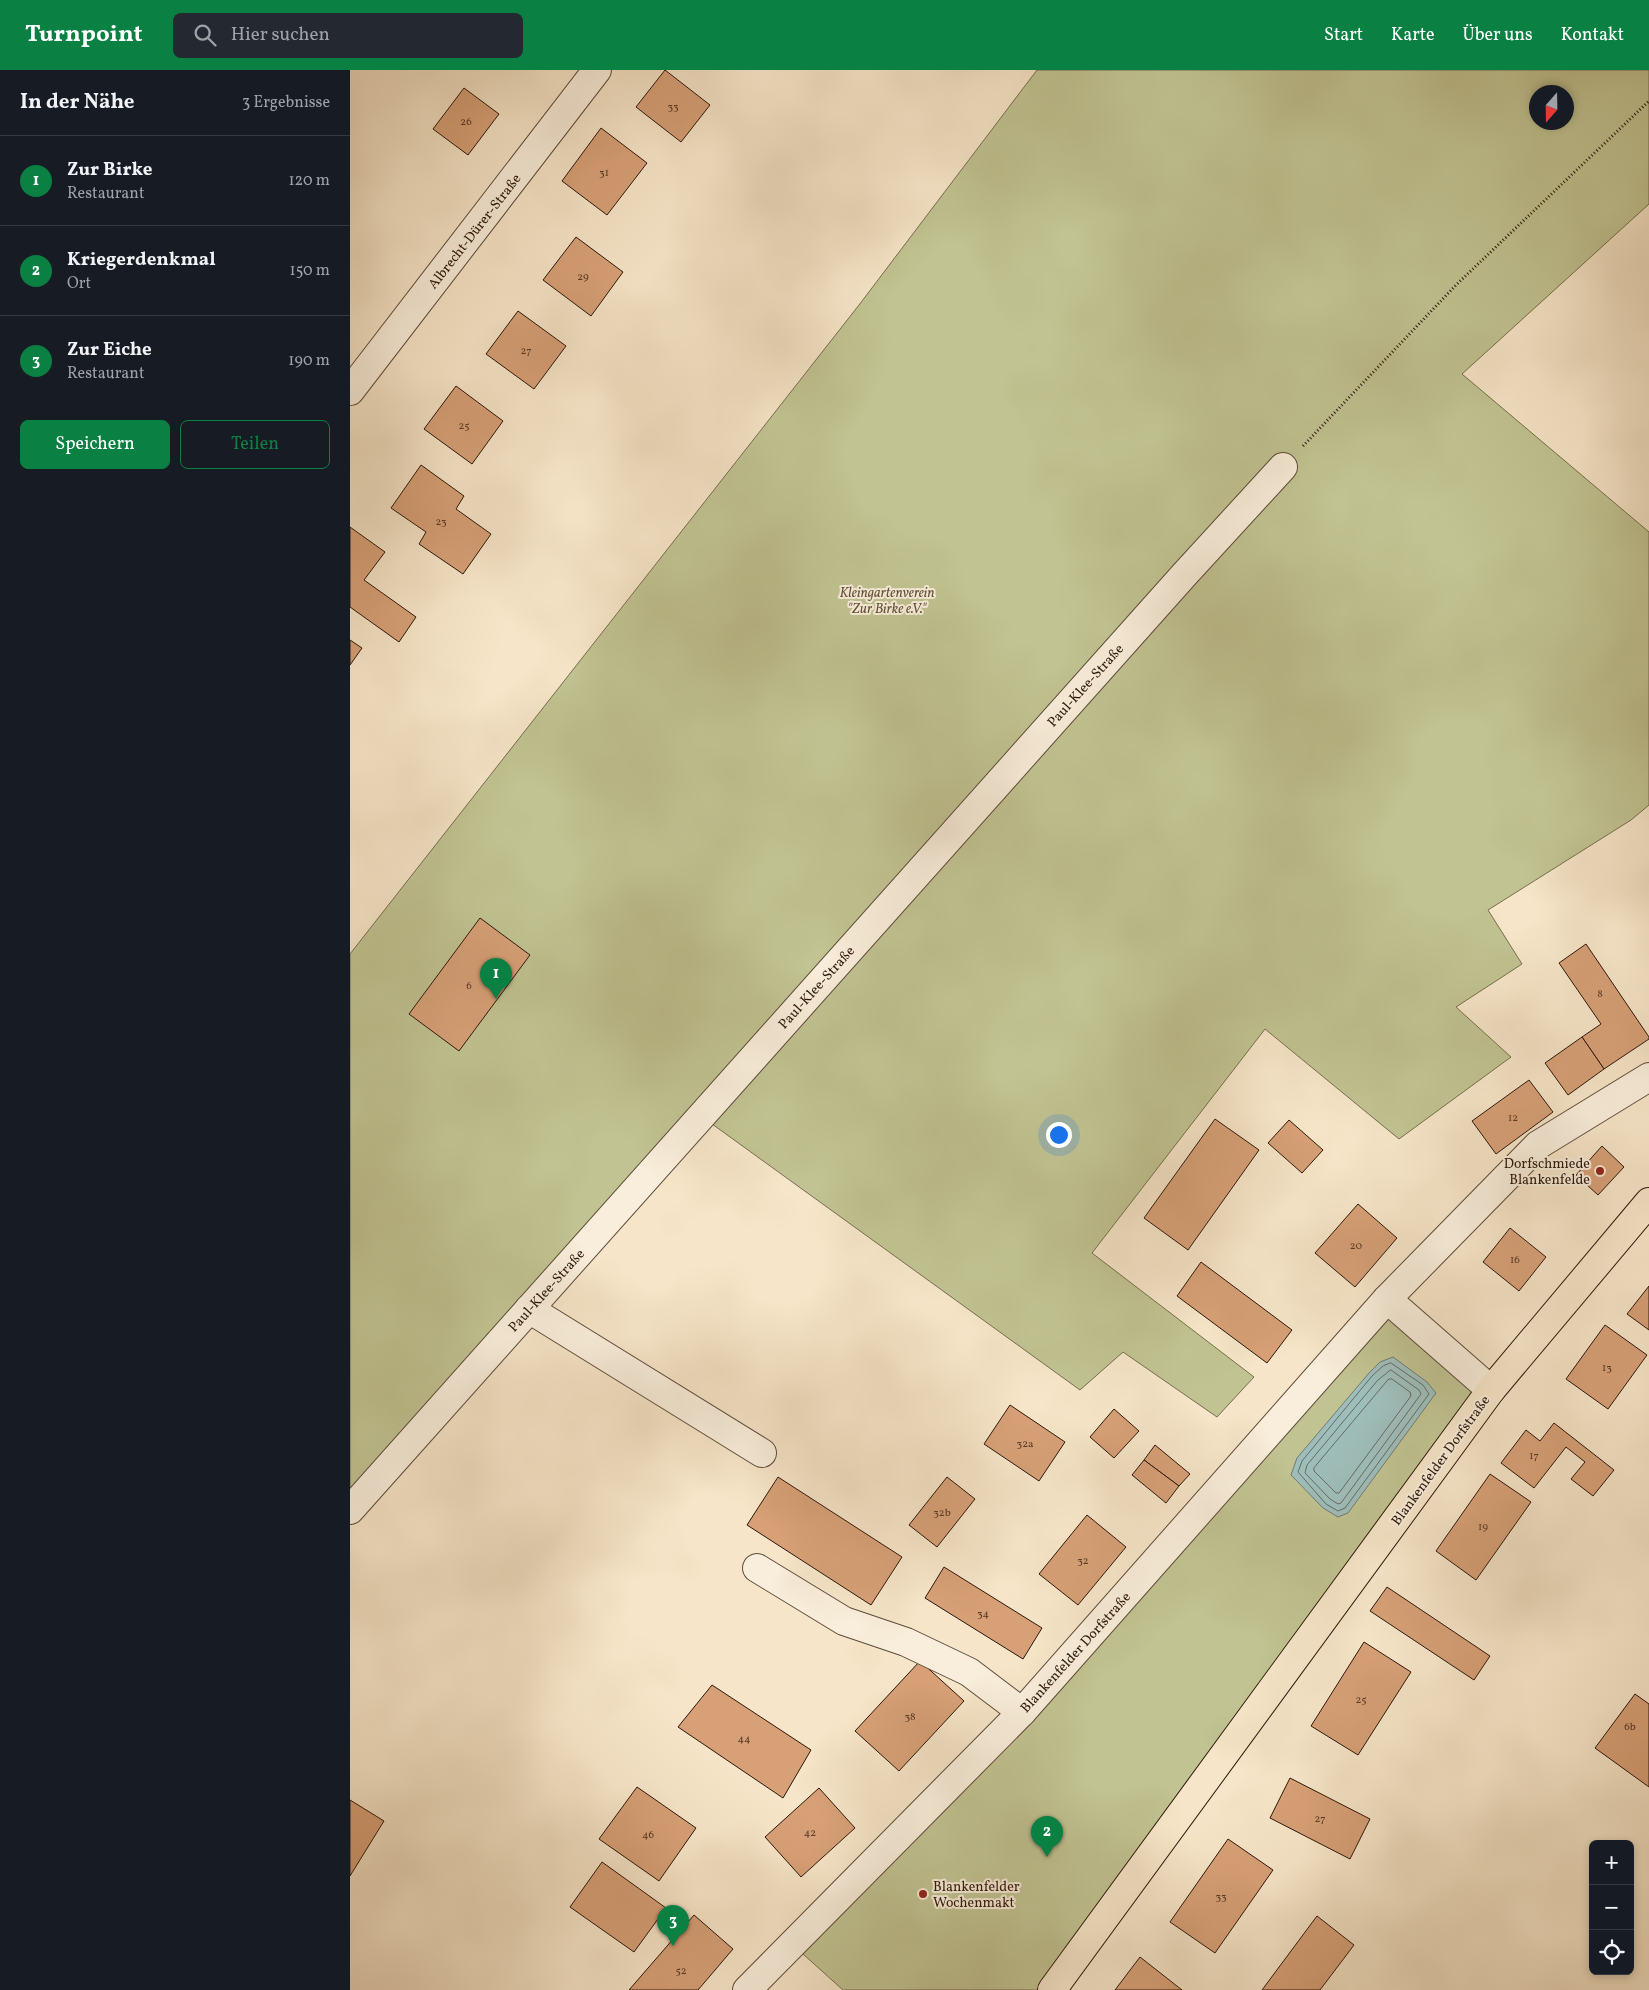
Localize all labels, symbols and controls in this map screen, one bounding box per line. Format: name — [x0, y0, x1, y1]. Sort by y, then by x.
search box — [173, 13, 523, 58]
text: Turnpoint — [25, 18, 143, 52]
icon: search — [191, 21, 219, 49]
text: Hier suchen — [231, 22, 330, 48]
text: Start — [1324, 23, 1363, 48]
text: Karte — [1391, 23, 1435, 48]
text: Über uns — [1463, 23, 1533, 48]
text: Kontakt — [1561, 23, 1624, 48]
north arrow — [1529, 85, 1574, 130]
text: In der Nähe — [20, 88, 135, 117]
text: 3 Ergebnisse — [242, 92, 330, 114]
house number: 33 — [667, 100, 679, 115]
house number: 26 — [460, 115, 472, 130]
text: Zur Birke — [67, 157, 152, 183]
house number: 31 — [599, 166, 609, 181]
text: 1 — [33, 170, 39, 192]
text: 120 m — [288, 170, 330, 192]
street label: Albrecht-Dürer-Straße — [424, 170, 526, 293]
text: Restaurant — [67, 183, 145, 205]
text: Kriegerdenkmal — [67, 247, 216, 273]
text: 2 — [32, 260, 40, 282]
text: 150 m — [289, 260, 330, 282]
house number: 29 — [577, 270, 589, 285]
text: Ort — [67, 273, 91, 295]
text: Zur Eiche — [67, 337, 152, 363]
house number: 27 — [521, 344, 531, 359]
text: 3 — [32, 350, 40, 372]
text: 190 m — [288, 350, 330, 372]
text: Restaurant — [67, 363, 145, 385]
house number: 25 — [458, 419, 470, 434]
button: Speichern — [20, 420, 170, 469]
button: Teilen — [180, 420, 330, 469]
house number: 23 — [435, 515, 447, 530]
park label: Kleingartenverein "Zur Birke e.V." — [839, 584, 935, 619]
street label: Paul-Klee-Straße — [1044, 640, 1129, 732]
street label: Paul-Klee-Straße — [775, 942, 860, 1034]
pin: 1 — [480, 958, 512, 999]
house number: 6 — [466, 979, 472, 994]
house number: 8 — [1597, 987, 1603, 1002]
house number: 12 — [1508, 1111, 1518, 1126]
your location — [1046, 1122, 1072, 1148]
place label: Dorfschmiede Blankenfelde — [1504, 1155, 1590, 1190]
marker: Dorfschmiede Blankenfelde — [1594, 1165, 1606, 1177]
house number: 20 — [1350, 1239, 1363, 1254]
street label: Paul-Klee-Straße — [505, 1245, 590, 1337]
house number: 16 — [1510, 1253, 1520, 1268]
house number: 13 — [1602, 1361, 1612, 1376]
street label: Blankenfelder Dorfstraße — [1388, 1392, 1495, 1530]
house number: 32a — [1016, 1437, 1034, 1452]
house number: 17 — [1529, 1449, 1539, 1464]
house number: 32b — [933, 1506, 951, 1521]
house number: 19 — [1478, 1520, 1488, 1535]
house number: 32 — [1077, 1554, 1089, 1569]
street label: Blankenfelder Dorfstraße — [1017, 1588, 1136, 1718]
house number: 34 — [977, 1607, 990, 1622]
house number: 25 — [1355, 1693, 1367, 1708]
house number: 38 — [904, 1710, 916, 1725]
house number: 6b — [1624, 1720, 1636, 1735]
house number: 44 — [737, 1732, 751, 1747]
house number: 27 — [1315, 1812, 1325, 1827]
pin: 2 — [1031, 1816, 1063, 1857]
house number: 42 — [804, 1826, 816, 1841]
house number: 46 — [642, 1828, 654, 1843]
map controls — [1589, 1840, 1634, 1975]
button: + — [1589, 1840, 1634, 1885]
place label: Blankenfelder Wochenmakt — [933, 1878, 1020, 1913]
button: − — [1589, 1885, 1634, 1930]
marker: Blankenfelder Wochenmakt — [917, 1888, 929, 1900]
house number: 33 — [1215, 1890, 1227, 1905]
pin: 3 — [657, 1905, 689, 1946]
button: locate — [1589, 1930, 1634, 1975]
house number: 52 — [675, 1964, 687, 1979]

